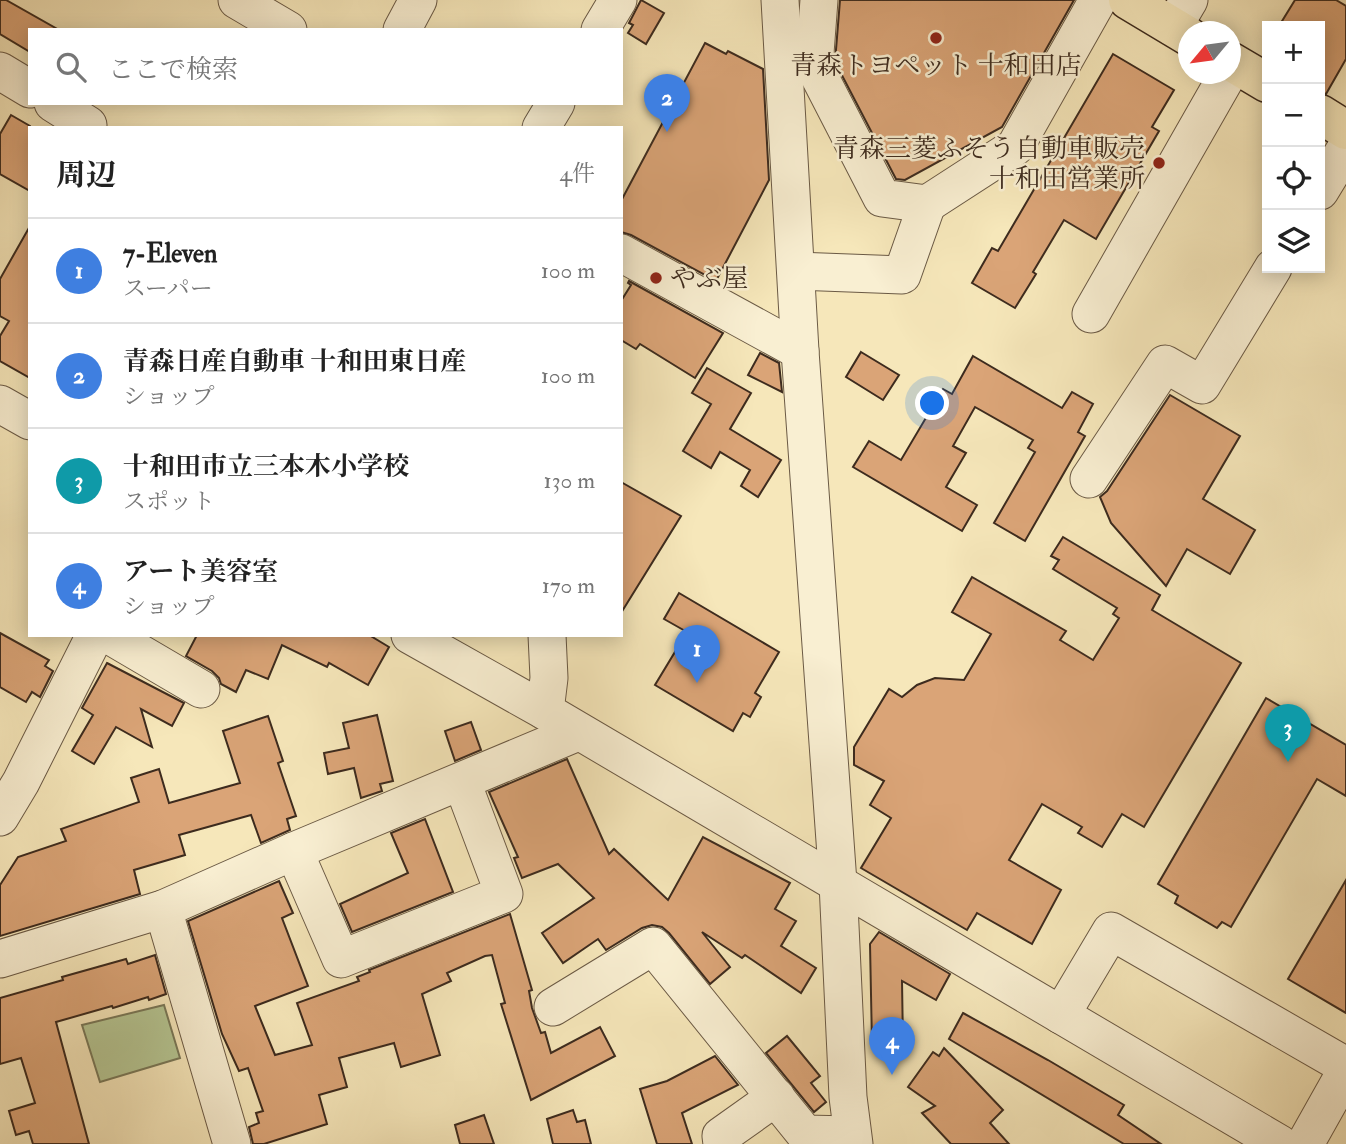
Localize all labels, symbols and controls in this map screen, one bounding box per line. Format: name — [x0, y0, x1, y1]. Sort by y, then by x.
north arrow — [1178, 21, 1241, 84]
map controls — [1262, 21, 1325, 273]
button: + — [1262, 21, 1325, 84]
search box — [28, 28, 623, 105]
marker: 青森トヨペット 十和田店 — [928, 30, 944, 46]
icon: search — [52, 48, 90, 86]
place label: 青森トヨペット 十和田店 — [790, 50, 1082, 82]
text: ここで検索 — [108, 54, 238, 86]
pin: 2 — [644, 74, 690, 132]
button: − — [1262, 84, 1325, 147]
place label: 青森三菱ふそう自動車販売 十和田営業所 — [833, 133, 1145, 195]
button: locate — [1262, 147, 1325, 210]
marker: 青森三菱ふそう自動車販売 十和田営業所 — [1151, 155, 1167, 171]
text: 周辺 — [56, 157, 116, 194]
text: 4件 — [560, 159, 595, 188]
button: layers — [1262, 210, 1325, 273]
text: 7-Eleven — [123, 238, 217, 270]
text: 1 — [75, 256, 83, 285]
text: 100 m — [541, 256, 595, 285]
place label: やぶ屋 — [670, 263, 748, 295]
marker: やぶ屋 — [648, 270, 664, 286]
text: スーパー — [123, 274, 213, 303]
text: 青森日産自動車 十和田東日産 — [123, 346, 466, 378]
text: 2 — [73, 361, 85, 390]
text: 100 m — [541, 361, 595, 390]
text: ショップ — [123, 382, 215, 411]
your location — [915, 386, 949, 420]
text: 十和田市立三本木小学校 — [123, 451, 409, 483]
text: 3 — [75, 466, 83, 495]
text: 130 m — [543, 466, 595, 495]
text: スポット — [123, 487, 215, 516]
text: アート美容室 — [123, 556, 278, 588]
text: 4 — [73, 571, 85, 600]
text: 170 m — [542, 571, 595, 600]
text: ショップ — [123, 592, 215, 621]
pin: 1 — [674, 625, 720, 683]
pin: 3 — [1265, 704, 1311, 762]
pin: 4 — [869, 1017, 915, 1075]

